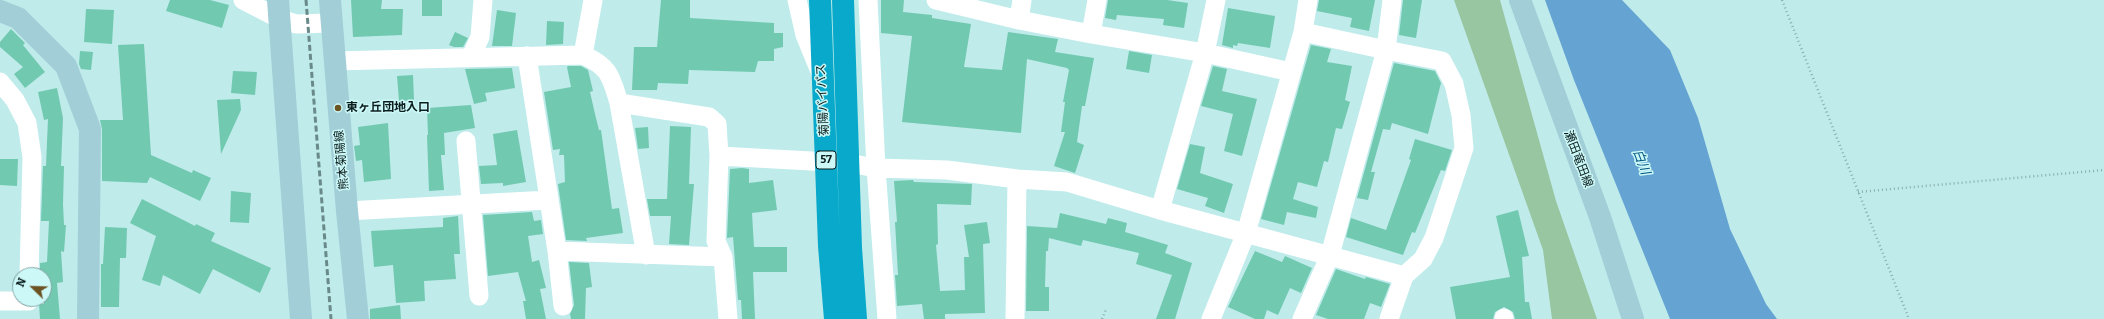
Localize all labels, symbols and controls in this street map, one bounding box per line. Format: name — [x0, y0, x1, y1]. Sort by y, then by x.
street label: 菊陽バイパス — [814, 64, 832, 136]
place label: 東ヶ丘団地入口 — [346, 101, 430, 115]
marker: 東ヶ丘団地入口 — [333, 103, 343, 113]
street label: 瀬田竜田線 — [1561, 128, 1595, 190]
street label: 熊本菊陽線 — [332, 129, 352, 191]
water label: 白川 — [1629, 147, 1653, 177]
road number: 57 — [816, 151, 836, 169]
north arrow — [12, 267, 52, 307]
text: N — [14, 276, 29, 289]

